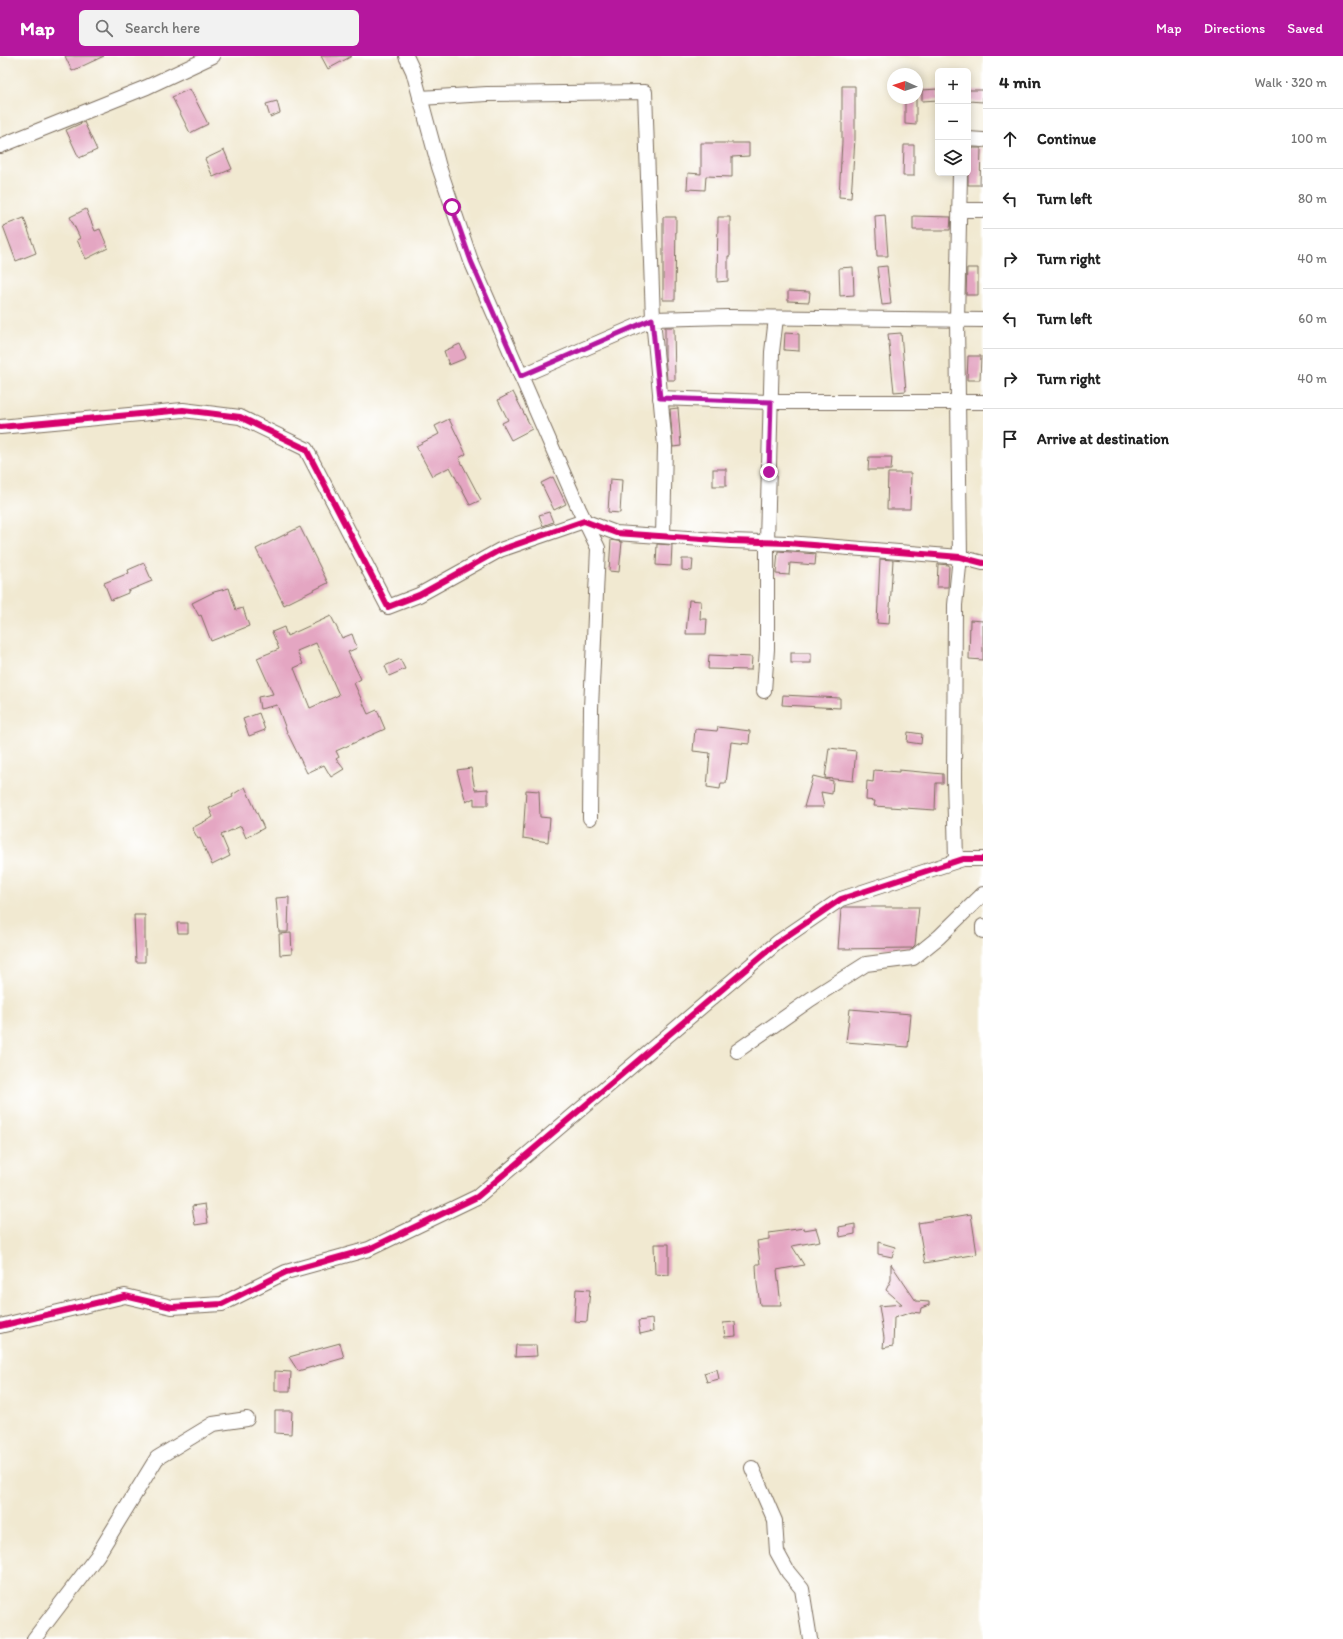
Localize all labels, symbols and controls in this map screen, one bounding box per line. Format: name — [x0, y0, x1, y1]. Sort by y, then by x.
search box — [79, 10, 359, 46]
text: Map — [20, 17, 55, 40]
icon: search — [93, 17, 115, 39]
text: Search here — [125, 19, 200, 37]
text: Map — [1156, 20, 1182, 37]
text: Directions — [1204, 20, 1265, 37]
text: Saved — [1287, 20, 1323, 37]
north arrow — [887, 68, 923, 104]
map controls — [935, 68, 971, 176]
button: + — [935, 68, 971, 104]
text: 4 min — [999, 72, 1041, 92]
text: Walk · 320 m — [1255, 75, 1327, 90]
button: − — [935, 104, 971, 140]
icon: ahead — [999, 128, 1021, 150]
text: Continue — [1037, 130, 1096, 148]
text: 100 m — [1291, 131, 1327, 146]
button: layers — [935, 140, 971, 176]
icon: left — [999, 188, 1021, 210]
text: Turn left — [1037, 190, 1092, 208]
text: 80 m — [1298, 191, 1327, 206]
route start — [443, 198, 461, 216]
icon: right — [999, 248, 1021, 270]
text: Turn right — [1037, 250, 1101, 268]
text: 40 m — [1297, 251, 1327, 266]
icon: left — [999, 308, 1021, 330]
text: Turn left — [1037, 310, 1092, 328]
text: 60 m — [1298, 311, 1327, 326]
icon: right — [999, 368, 1021, 390]
text: Turn right — [1037, 370, 1101, 388]
text: 40 m — [1297, 371, 1327, 386]
icon: arrive — [999, 428, 1021, 450]
text: Arrive at destination — [1037, 430, 1169, 448]
route end — [760, 463, 778, 481]

